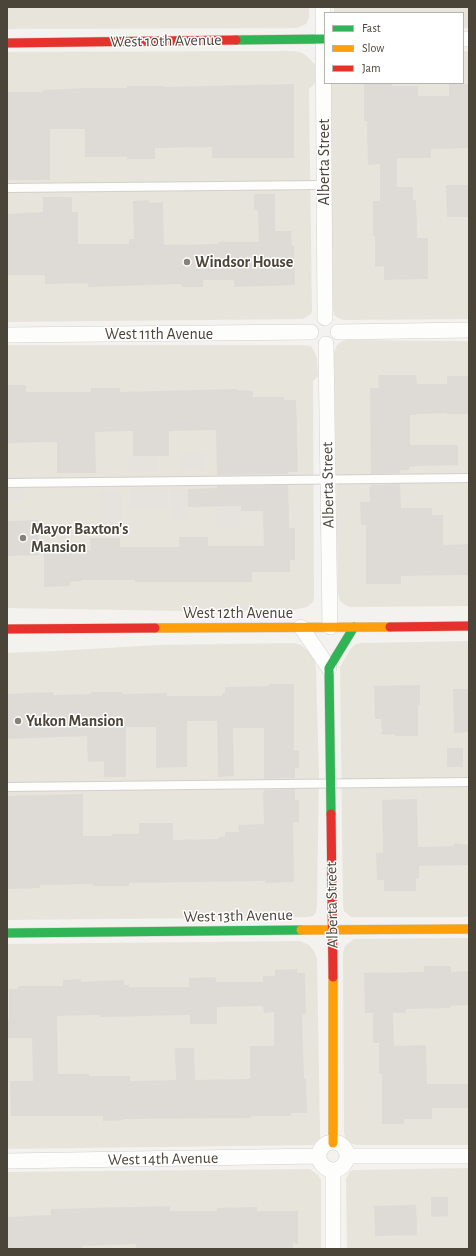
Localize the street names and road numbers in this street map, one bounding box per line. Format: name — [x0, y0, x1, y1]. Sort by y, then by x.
street label: West 10th Avenue — [110, 30, 222, 52]
street label: Alberta Street — [314, 119, 334, 205]
street label: West 11th Avenue — [105, 324, 213, 344]
street label: Alberta Street — [318, 441, 338, 529]
street label: West 12th Avenue — [183, 603, 293, 623]
street label: Alberta Street — [322, 861, 342, 949]
street label: West 13th Avenue — [183, 905, 293, 927]
street label: West 14th Avenue — [108, 1148, 218, 1170]

